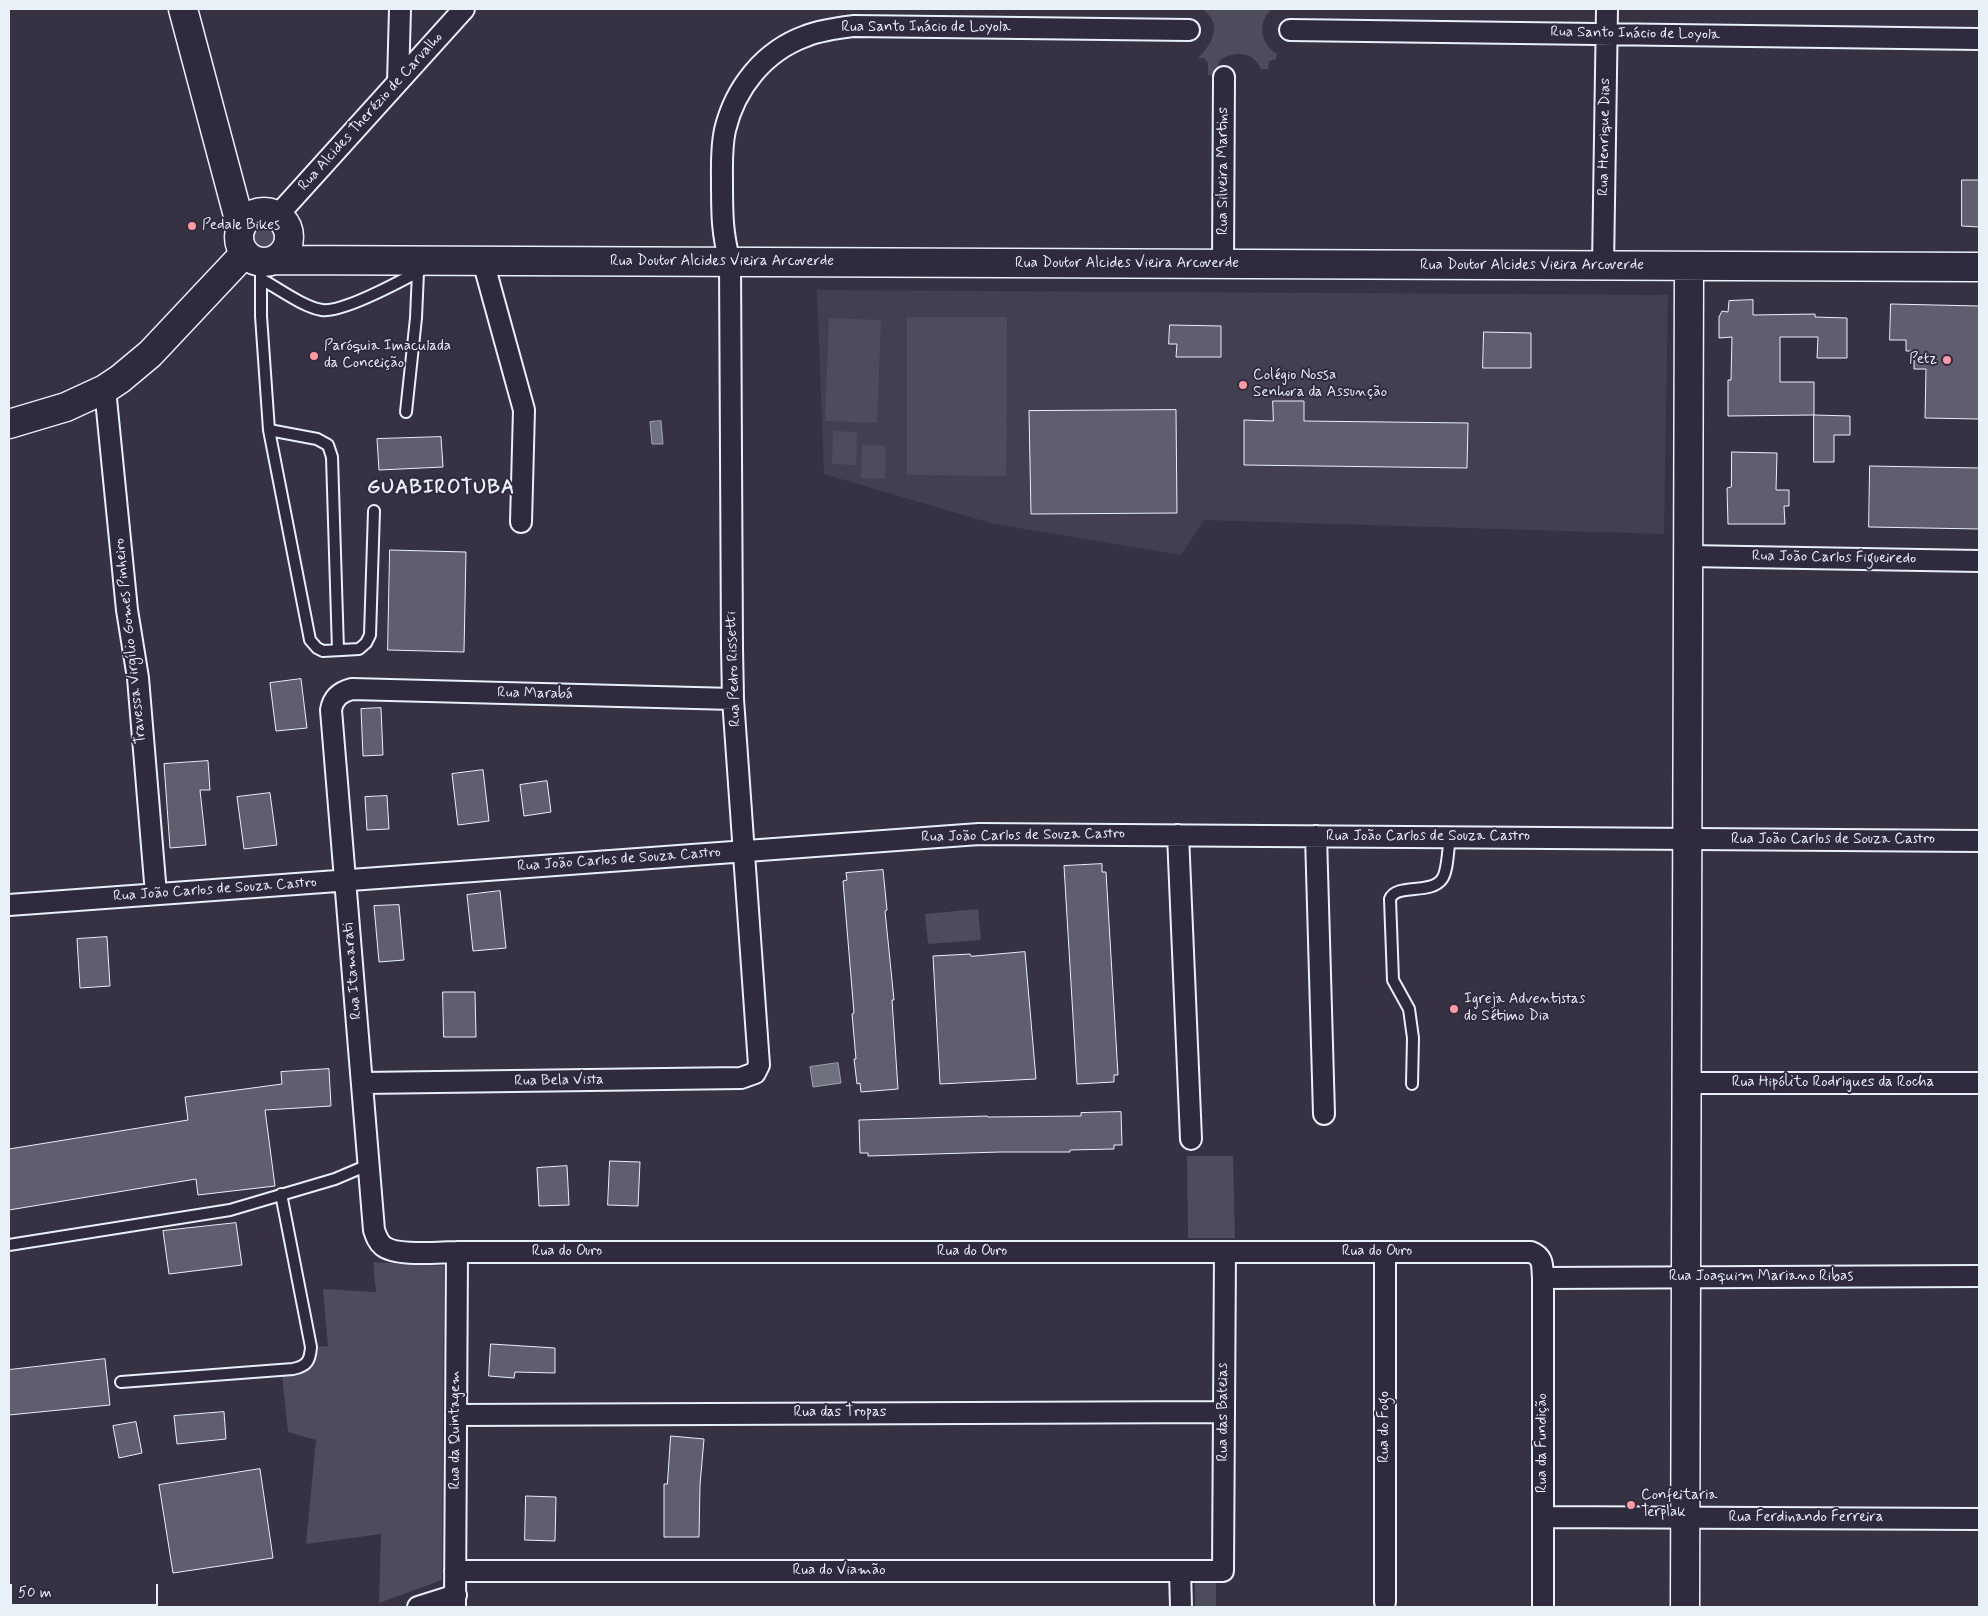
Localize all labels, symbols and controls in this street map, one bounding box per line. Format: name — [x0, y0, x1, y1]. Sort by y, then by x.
street label: Rua Santo Inácio de Loyola — [841, 19, 1011, 37]
street label: Rua Santo Inácio de Loyola — [1550, 24, 1720, 44]
street label: Rua Alcides Therézio de Carvalho — [295, 29, 447, 195]
street label: Rua Henrique Dias — [1595, 78, 1615, 196]
street label: Rua Silveira Martins — [1215, 107, 1233, 235]
place label: Pedale Bikes — [202, 217, 280, 235]
marker: Pedale Bikes — [186, 220, 198, 232]
street label: Rua Doutor Alcides Vieira Arcoverde — [610, 253, 834, 271]
street label: Rua Doutor Alcides Vieira Arcoverde — [1015, 255, 1239, 273]
street label: Rua Doutor Alcides Vieira Arcoverde — [1420, 257, 1644, 275]
place label: Paróquia Imaculada da Conceição — [324, 338, 451, 373]
marker: Paróquia Imaculada da Conceição — [308, 350, 320, 362]
place label: Petz — [1909, 351, 1937, 369]
marker: Petz — [1941, 354, 1953, 366]
place label: Colégio Nossa Senhora da Assunção — [1253, 367, 1387, 402]
marker: Colégio Nossa Senhora da Assunção — [1237, 379, 1249, 391]
district label: GUABIROTUBA — [368, 477, 514, 501]
street label: Travessa Virgílio Gomes Pinheiro — [111, 537, 151, 745]
street label: Rua João Carlos Figueiredo — [1752, 548, 1916, 568]
street label: Rua Pedro Rissetti — [723, 611, 745, 727]
street label: Rua Marabá — [497, 684, 573, 704]
street label: Rua João Carlos de Souza Castro — [921, 825, 1125, 847]
street label: Rua João Carlos de Souza Castro — [1326, 828, 1530, 846]
street label: Rua João Carlos de Souza Castro — [1731, 831, 1935, 849]
street label: Rua João Carlos de Souza Castro — [517, 844, 721, 876]
street label: Rua João Carlos de Souza Castro — [113, 874, 317, 906]
street label: Rua Itamarati — [340, 922, 366, 1020]
place label: Igreja Adventistas do Sétimo Dia — [1464, 991, 1585, 1026]
marker: Igreja Adventistas do Sétimo Dia — [1448, 1003, 1460, 1015]
street label: Rua Bela Vista — [514, 1071, 604, 1091]
street label: Rua Hipólito Rodrigues da Rocha — [1732, 1074, 1934, 1092]
street label: Rua do Ouro — [532, 1243, 602, 1261]
street label: Rua do Ouro — [937, 1243, 1007, 1261]
street label: Rua do Ouro — [1342, 1243, 1412, 1261]
street label: Rua Joaquim Mariano Ribas — [1669, 1268, 1853, 1286]
street label: Rua das Bateias — [1215, 1363, 1233, 1461]
street label: Rua da Quintagem — [447, 1370, 465, 1490]
street label: Rua do Fogo — [1376, 1391, 1394, 1463]
street label: Rua da Fundição — [1534, 1393, 1552, 1493]
street label: Rua das Tropas — [794, 1404, 886, 1422]
place label: Confeitaria Terplak — [1641, 1487, 1718, 1522]
marker: Confeitaria Terplak — [1625, 1499, 1637, 1511]
street label: Rua Ferdinando Ferreira — [1728, 1509, 1884, 1527]
street label: Rua do Viamão — [792, 1562, 886, 1580]
scale bar — [12, 1574, 160, 1606]
text: 50 m — [18, 1583, 52, 1603]

